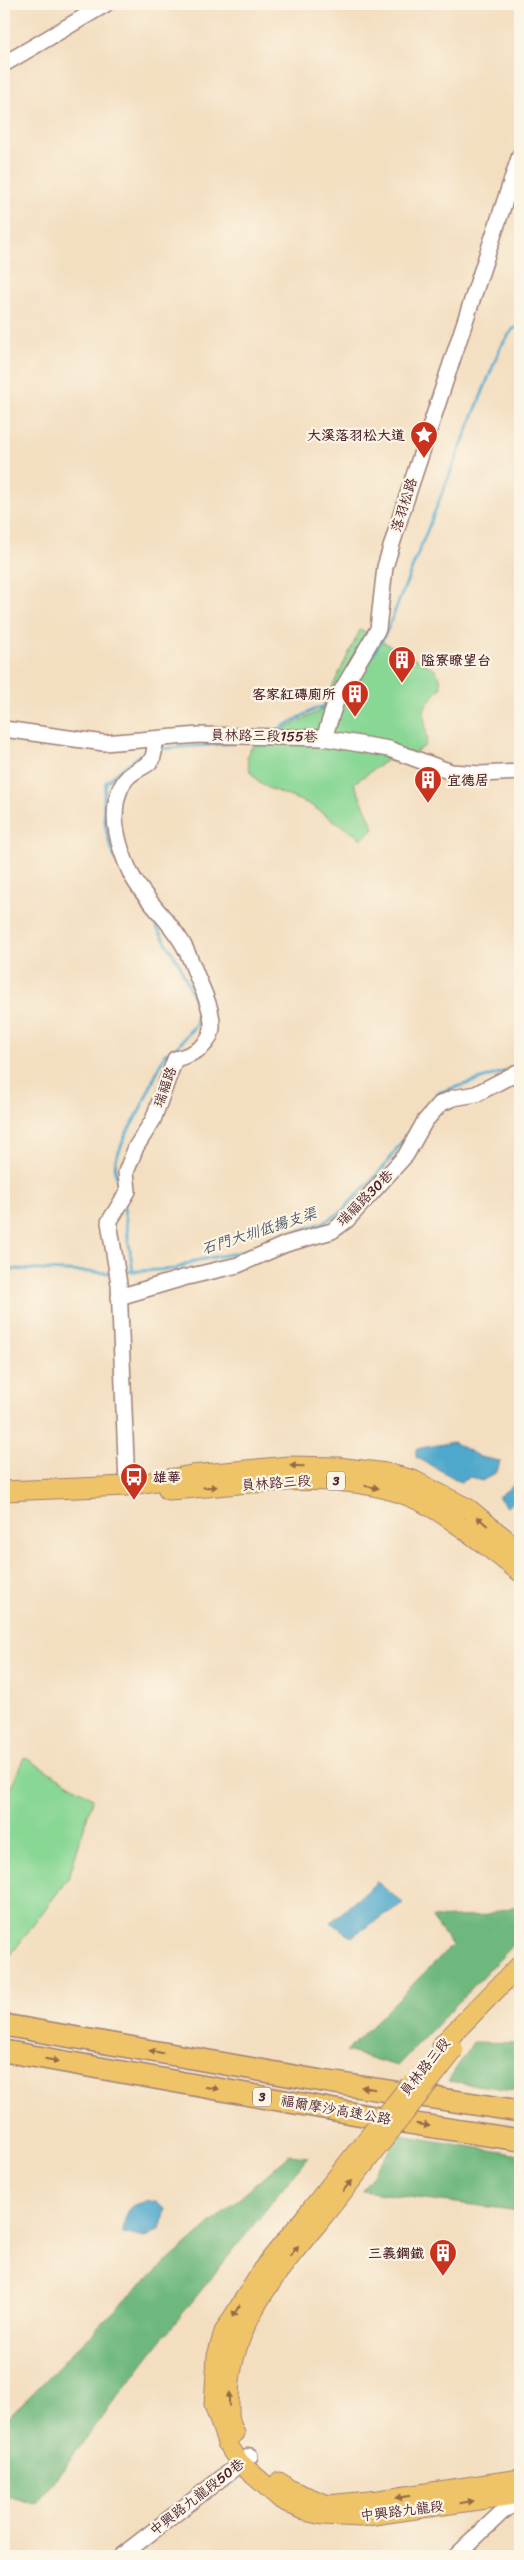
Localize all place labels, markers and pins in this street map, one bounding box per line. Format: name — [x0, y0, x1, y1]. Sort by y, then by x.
place icon: 大溪落羽松大道 — [409, 420, 439, 459]
place label: 大溪落羽松大道 — [307, 423, 405, 448]
building icon: 隘寮瞭望台 — [387, 645, 417, 684]
place label: 隘寮瞭望台 — [421, 648, 491, 673]
building icon: 客家紅磚廁所 — [340, 679, 370, 718]
place label: 客家紅磚廁所 — [252, 682, 336, 707]
building icon: 宜德居 — [413, 765, 443, 804]
place label: 宜德居 — [447, 768, 489, 793]
bus stop icon: 雄華 — [119, 1462, 149, 1501]
place label: 雄華 — [153, 1465, 181, 1490]
building icon: 三義鋼鐵 — [428, 2238, 458, 2277]
place label: 三義鋼鐵 — [368, 2241, 424, 2266]

